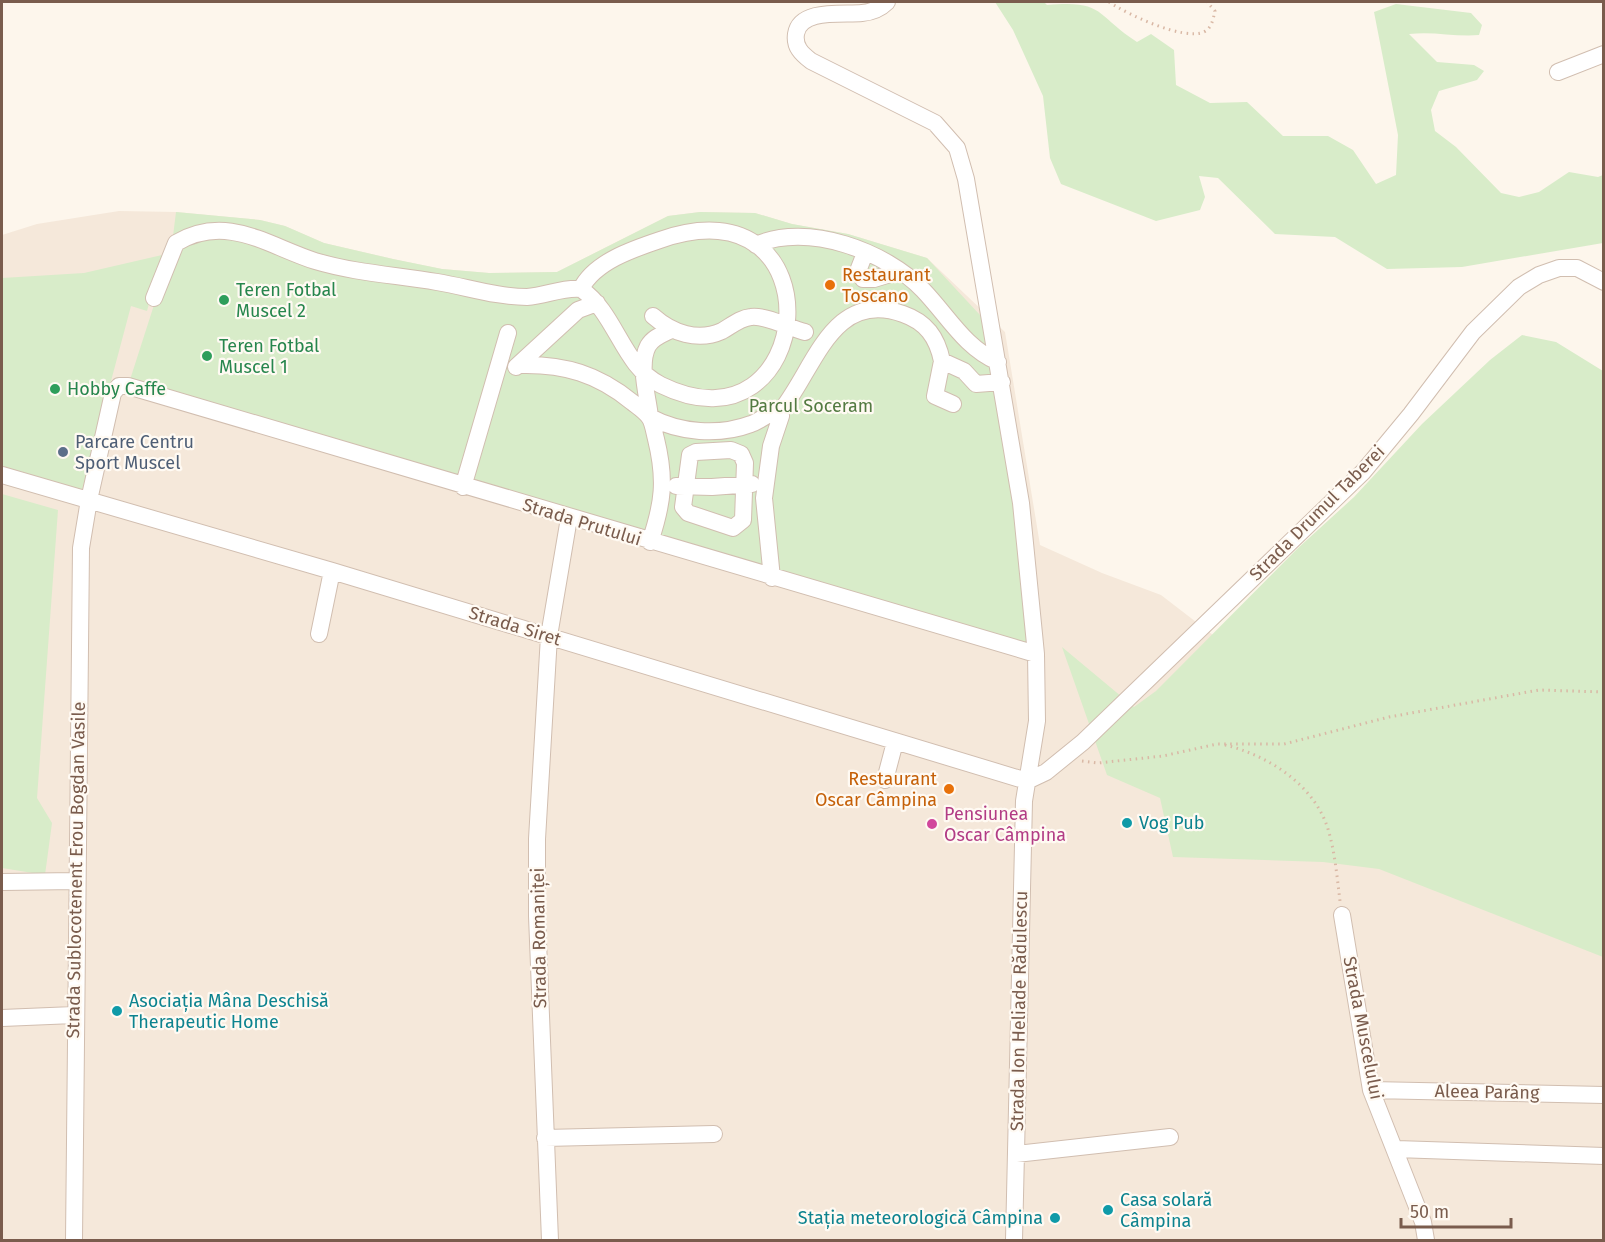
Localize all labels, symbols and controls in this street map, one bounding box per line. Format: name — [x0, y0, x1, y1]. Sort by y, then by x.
place label: Restaurant Toscano — [842, 264, 931, 307]
marker: Restaurant Toscano — [823, 278, 837, 292]
place label: Teren Fotbal Muscel 2 — [236, 279, 336, 322]
marker: Teren Fotbal Muscel 2 — [217, 293, 231, 307]
place label: Teren Fotbal Muscel 1 — [219, 335, 319, 378]
marker: Teren Fotbal Muscel 1 — [200, 349, 214, 363]
place label: Hobby Caffe — [67, 378, 166, 400]
marker: Hobby Caffe — [48, 382, 62, 396]
park label: Parcul Soceram — [749, 395, 873, 417]
place label: Parcare Centru Sport Muscel — [75, 431, 194, 474]
street label: Strada Drumul Taberei — [1245, 441, 1389, 585]
marker: Parcare Centru Sport Muscel — [56, 445, 70, 459]
street label: Strada Prutului — [520, 493, 644, 551]
street label: Strada Siret — [466, 602, 564, 651]
street label: Strada Sublocotenent Erou Bogdan Vasile — [62, 701, 90, 1039]
place label: Restaurant Oscar Câmpina — [815, 768, 937, 811]
marker: Restaurant Oscar Câmpina — [942, 782, 956, 796]
place label: Pensiunea Oscar Câmpina — [944, 803, 1066, 846]
place label: Vog Pub — [1139, 812, 1204, 834]
marker: Vog Pub — [1120, 816, 1134, 830]
marker: Pensiunea Oscar Câmpina — [925, 817, 939, 831]
street label: Strada Romaniței — [527, 867, 552, 1009]
street label: Strada Ion Heliade Rădulescu — [1006, 891, 1032, 1131]
street label: Strada Muscelului — [1338, 955, 1388, 1101]
place label: Asociația Mâna Deschisă Therapeutic Home — [129, 990, 329, 1033]
marker: Asociația Mâna Deschisă Therapeutic Home — [110, 1004, 124, 1018]
street label: Aleea Parâng — [1434, 1080, 1540, 1104]
place label: Casa solară Câmpina — [1120, 1189, 1212, 1232]
scale bar — [1401, 1191, 1510, 1229]
text: 50 m — [1410, 1201, 1449, 1223]
marker: Casa solară Câmpina — [1101, 1203, 1115, 1217]
place label: Stația meteorologică Câmpina — [798, 1207, 1043, 1230]
marker: Stația meteorologică Câmpina — [1048, 1211, 1062, 1225]

